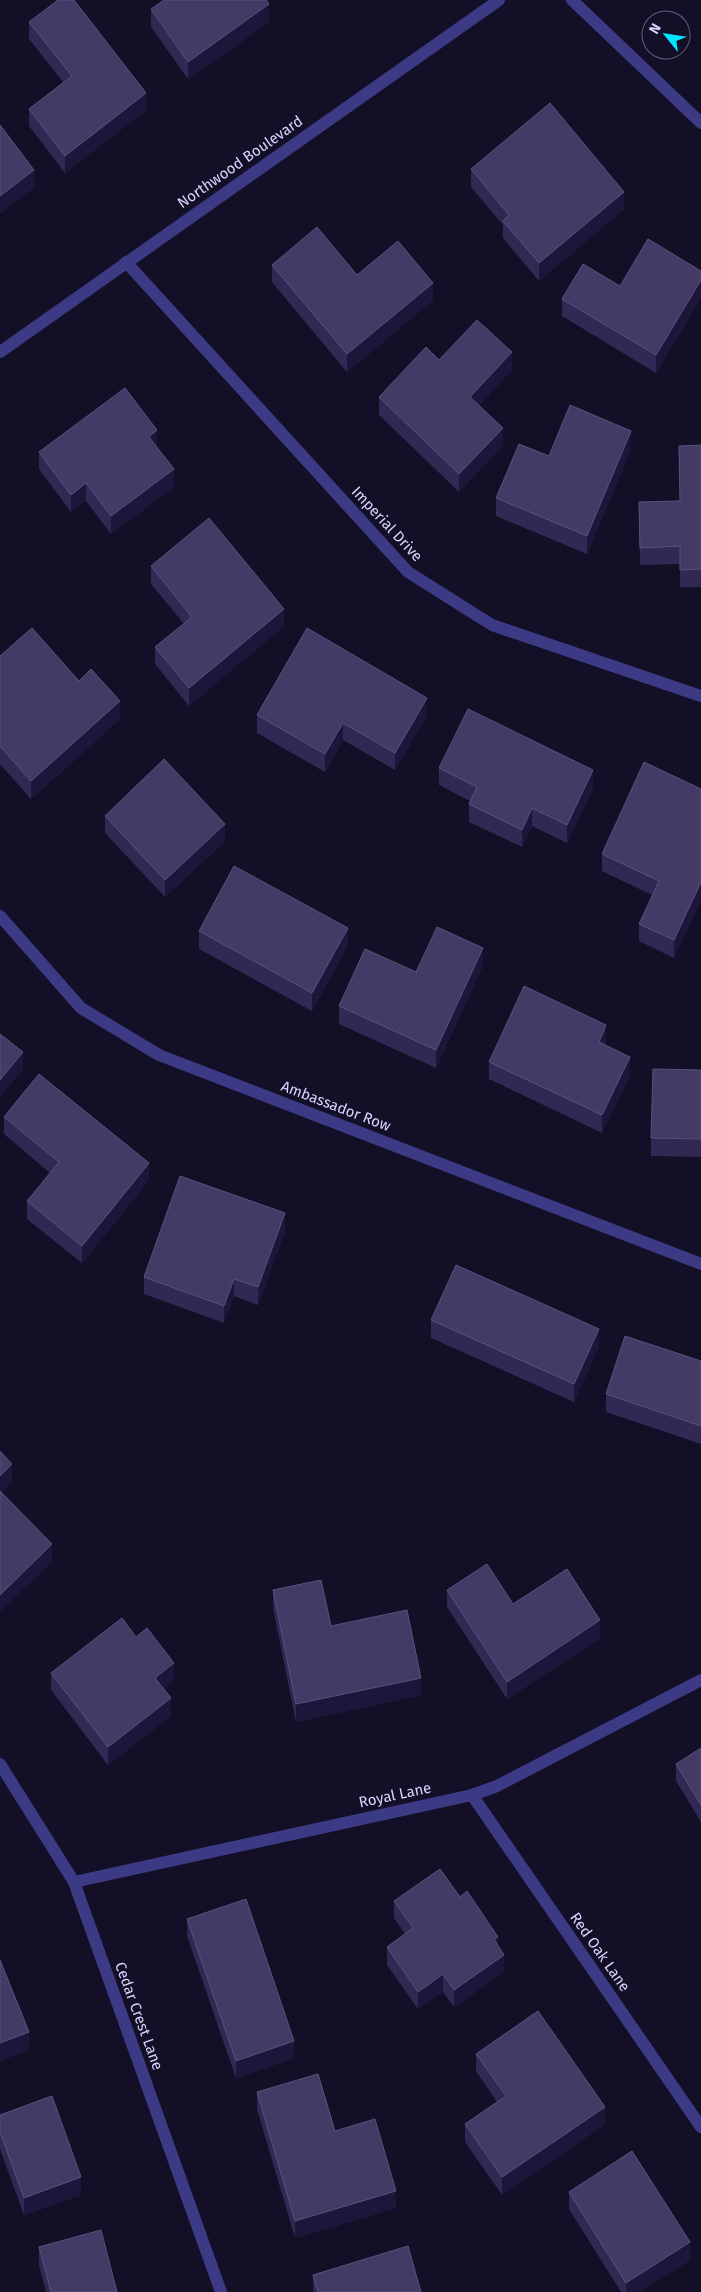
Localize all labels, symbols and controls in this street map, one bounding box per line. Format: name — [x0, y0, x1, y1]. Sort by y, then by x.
north arrow — [641, 10, 691, 60]
text: N — [645, 20, 665, 37]
street label: Northwood Boulevard — [174, 112, 306, 212]
street label: Imperial Drive — [348, 483, 426, 565]
street label: Ambassador Row — [279, 1077, 394, 1135]
street label: Royal Lane — [357, 1779, 433, 1811]
street label: Red Oak Lane — [566, 1909, 634, 1995]
street label: Cedar Crest Lane — [111, 1959, 167, 2073]

